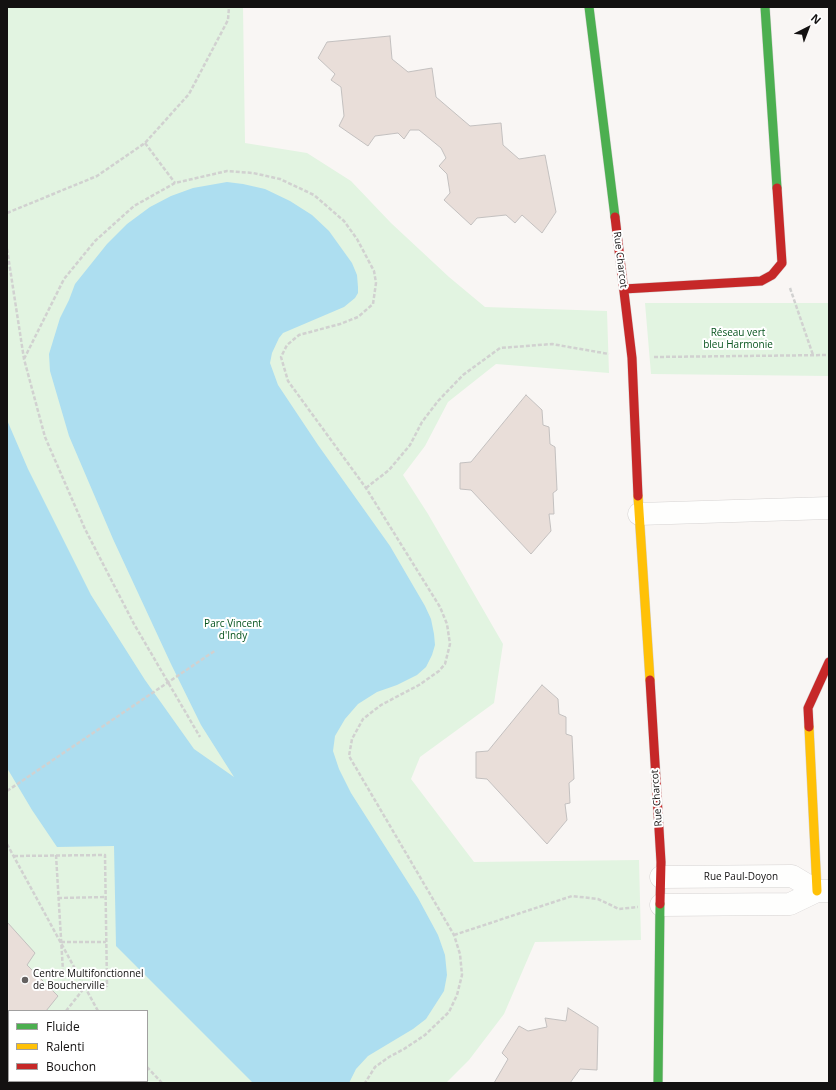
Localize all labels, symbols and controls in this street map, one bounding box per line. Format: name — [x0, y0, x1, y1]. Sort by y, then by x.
north arrow — [788, 8, 828, 48]
text: N — [808, 10, 825, 27]
street label: Rue Charcot — [611, 231, 629, 289]
park label: Réseau vert bleu Harmonie — [703, 327, 773, 350]
park label: Parc Vincent d'Indy — [204, 618, 262, 642]
street label: Rue Charcot — [649, 769, 665, 827]
street label: Rue Paul-Doyon — [704, 871, 778, 883]
place label: Centre Multifonctionnel de Boucherville — [33, 968, 143, 992]
marker: Centre Multifonctionnel de Boucherville — [20, 975, 30, 985]
legend — [8, 1010, 148, 1082]
text: Fluide — [46, 1018, 80, 1035]
text: Ralenti — [46, 1038, 85, 1055]
text: Bouchon — [46, 1058, 96, 1075]

